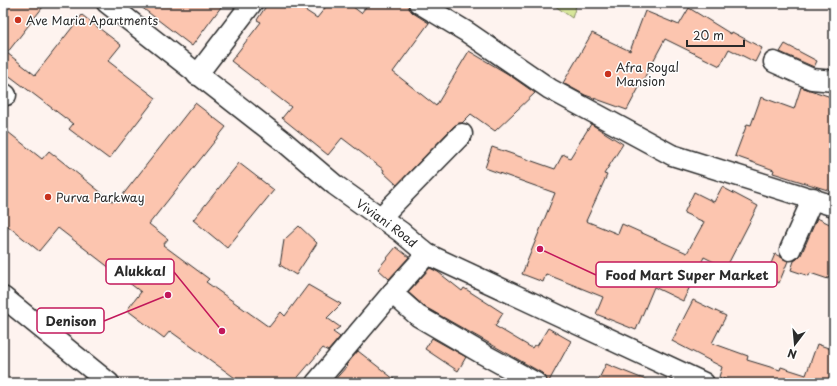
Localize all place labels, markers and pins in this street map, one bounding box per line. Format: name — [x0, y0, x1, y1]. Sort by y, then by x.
place label: Ave Maria Apartments — [26, 11, 158, 29]
marker: Ave Maria Apartments — [13, 15, 23, 25]
place label: Afra Royal Mansion — [616, 58, 679, 90]
marker: Afra Royal Mansion — [603, 69, 613, 79]
place label: Purva Parkway — [56, 188, 144, 206]
marker: Purva Parkway — [43, 192, 53, 202]
callout: Alukkal — [106, 259, 174, 284]
callout: Food Mart Super Market — [596, 262, 777, 287]
callout: Denison — [37, 308, 104, 333]

